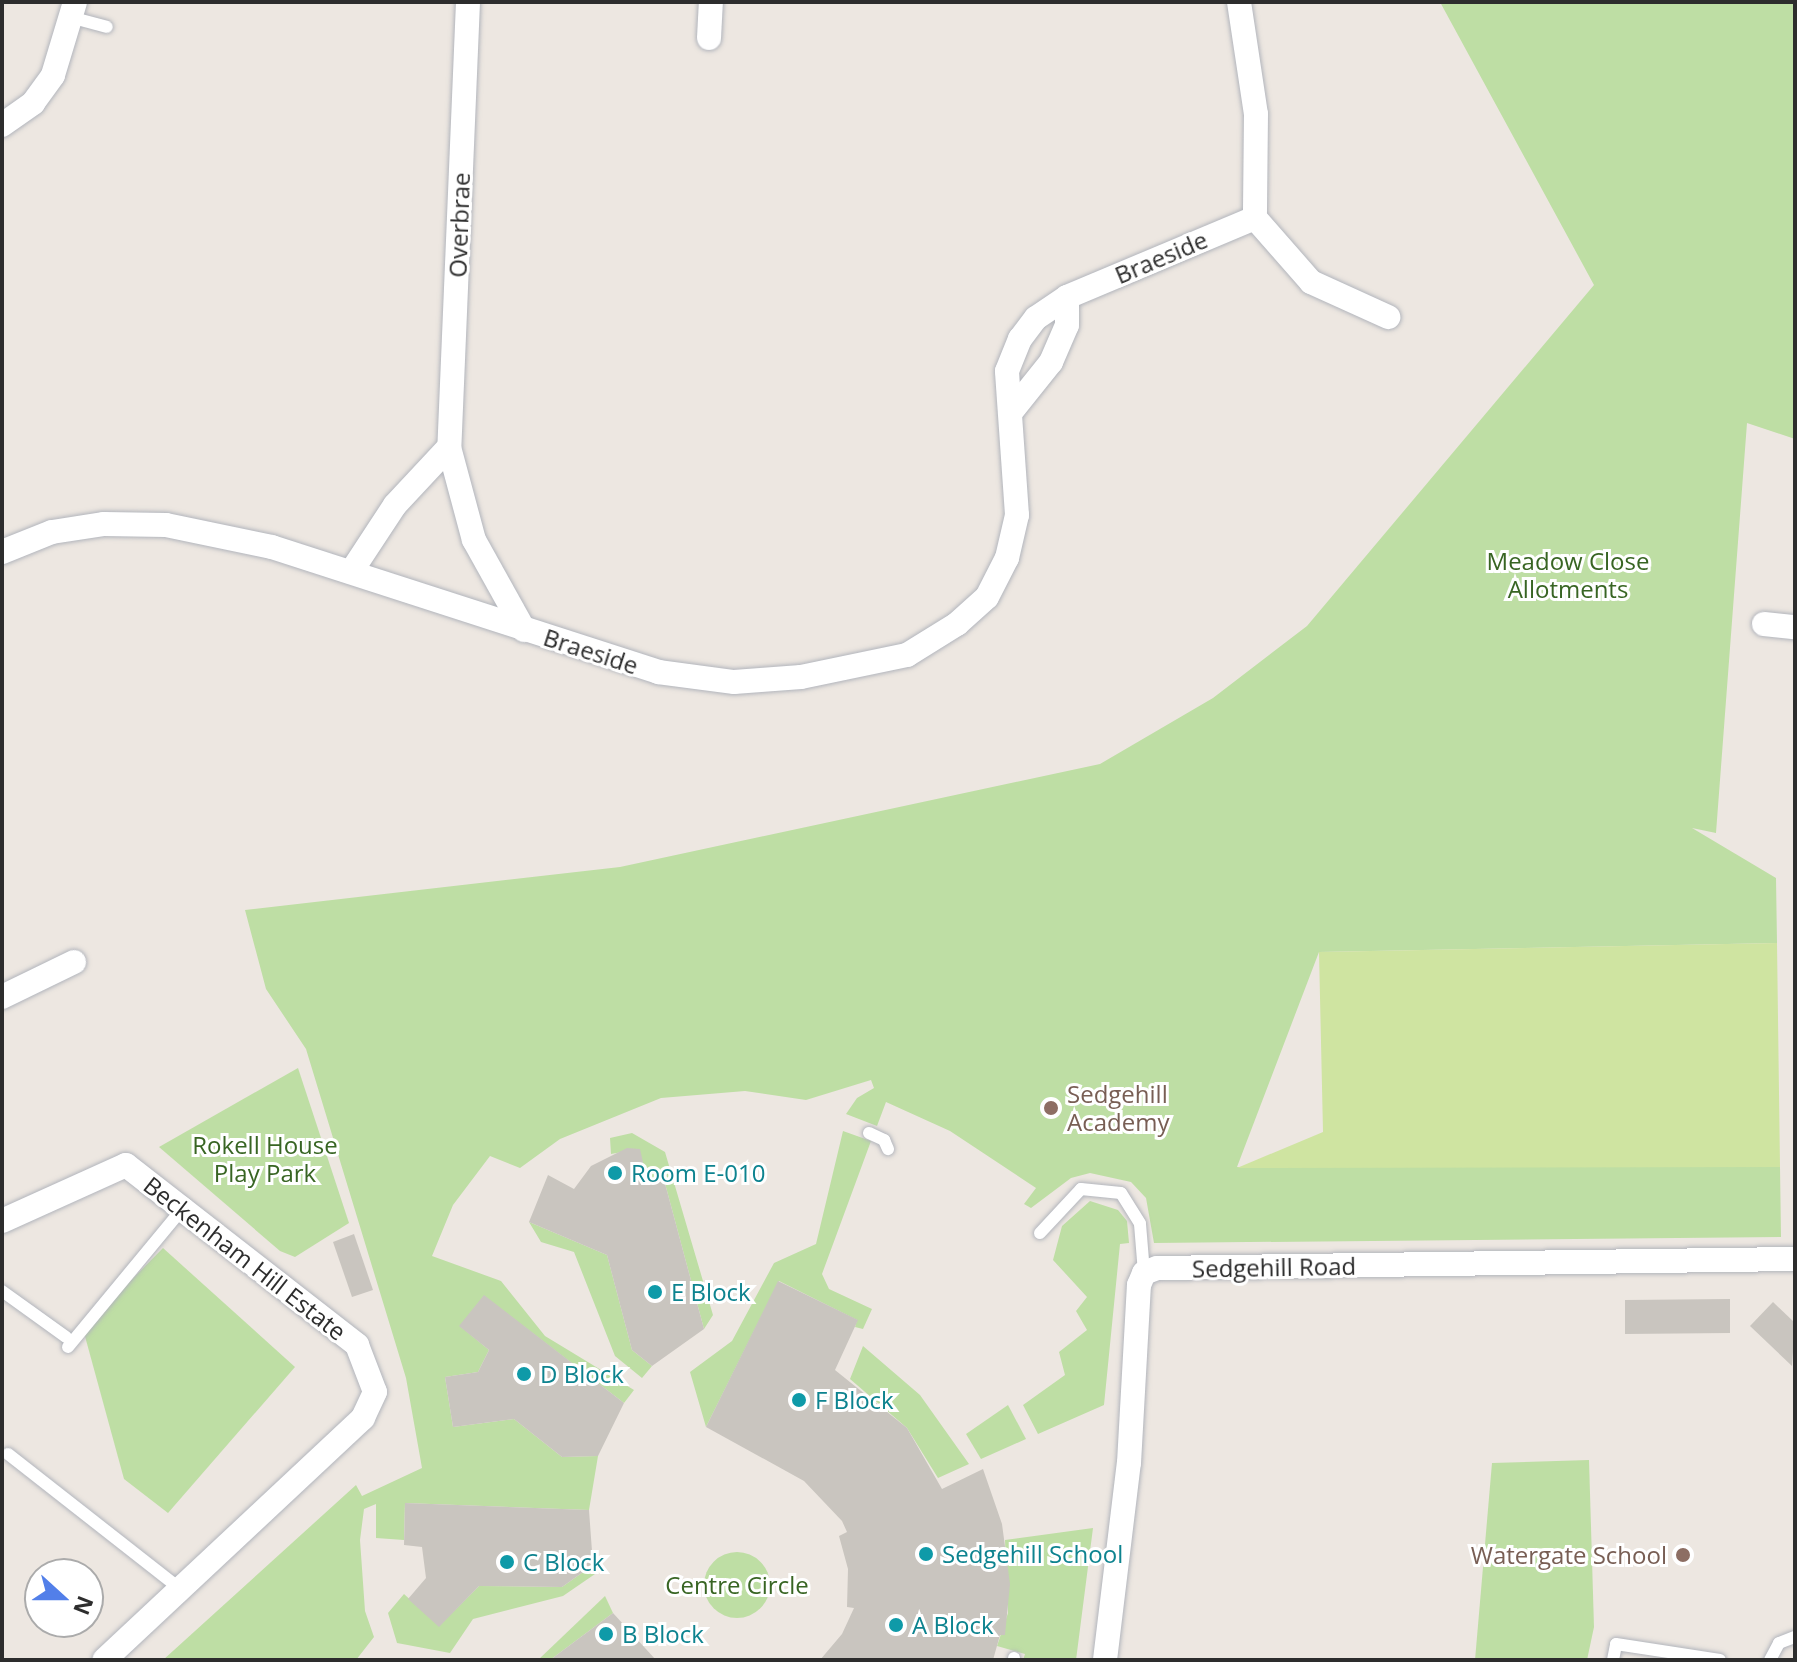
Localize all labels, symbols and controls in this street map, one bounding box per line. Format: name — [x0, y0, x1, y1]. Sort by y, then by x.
street label: Overbrae — [443, 172, 475, 278]
street label: Braeside — [1110, 225, 1212, 289]
park label: Meadow Close Allotments — [1487, 547, 1649, 603]
street label: Braeside — [540, 622, 642, 680]
place label: Sedgehill Academy — [1067, 1080, 1169, 1136]
marker: Sedgehill Academy — [1042, 1099, 1060, 1117]
park label: Rokell House Play Park — [192, 1131, 338, 1187]
place label: Room E-010 — [631, 1159, 765, 1187]
marker: Room E-010 — [606, 1164, 624, 1182]
street label: Beckenham Hill Estate — [138, 1170, 352, 1346]
street label: Sedgehill Road — [1192, 1251, 1356, 1283]
place label: E Block — [671, 1278, 751, 1306]
marker: E Block — [646, 1283, 664, 1301]
place label: D Block — [540, 1360, 624, 1388]
marker: D Block — [515, 1365, 533, 1383]
place label: F Block — [815, 1386, 894, 1414]
marker: F Block — [790, 1391, 808, 1409]
place label: Sedgehill School — [942, 1540, 1123, 1568]
place label: Watergate School — [1471, 1541, 1667, 1569]
marker: Sedgehill School — [917, 1545, 935, 1563]
marker: Watergate School — [1674, 1546, 1692, 1564]
place label: C Block — [523, 1548, 604, 1576]
marker: C Block — [498, 1553, 516, 1571]
north arrow — [24, 1558, 104, 1638]
park label: Centre Circle — [665, 1571, 809, 1599]
text: N — [67, 1592, 102, 1620]
place label: A Block — [912, 1611, 994, 1639]
marker: A Block — [887, 1616, 905, 1634]
place label: B Block — [622, 1620, 704, 1648]
marker: B Block — [597, 1625, 615, 1643]

